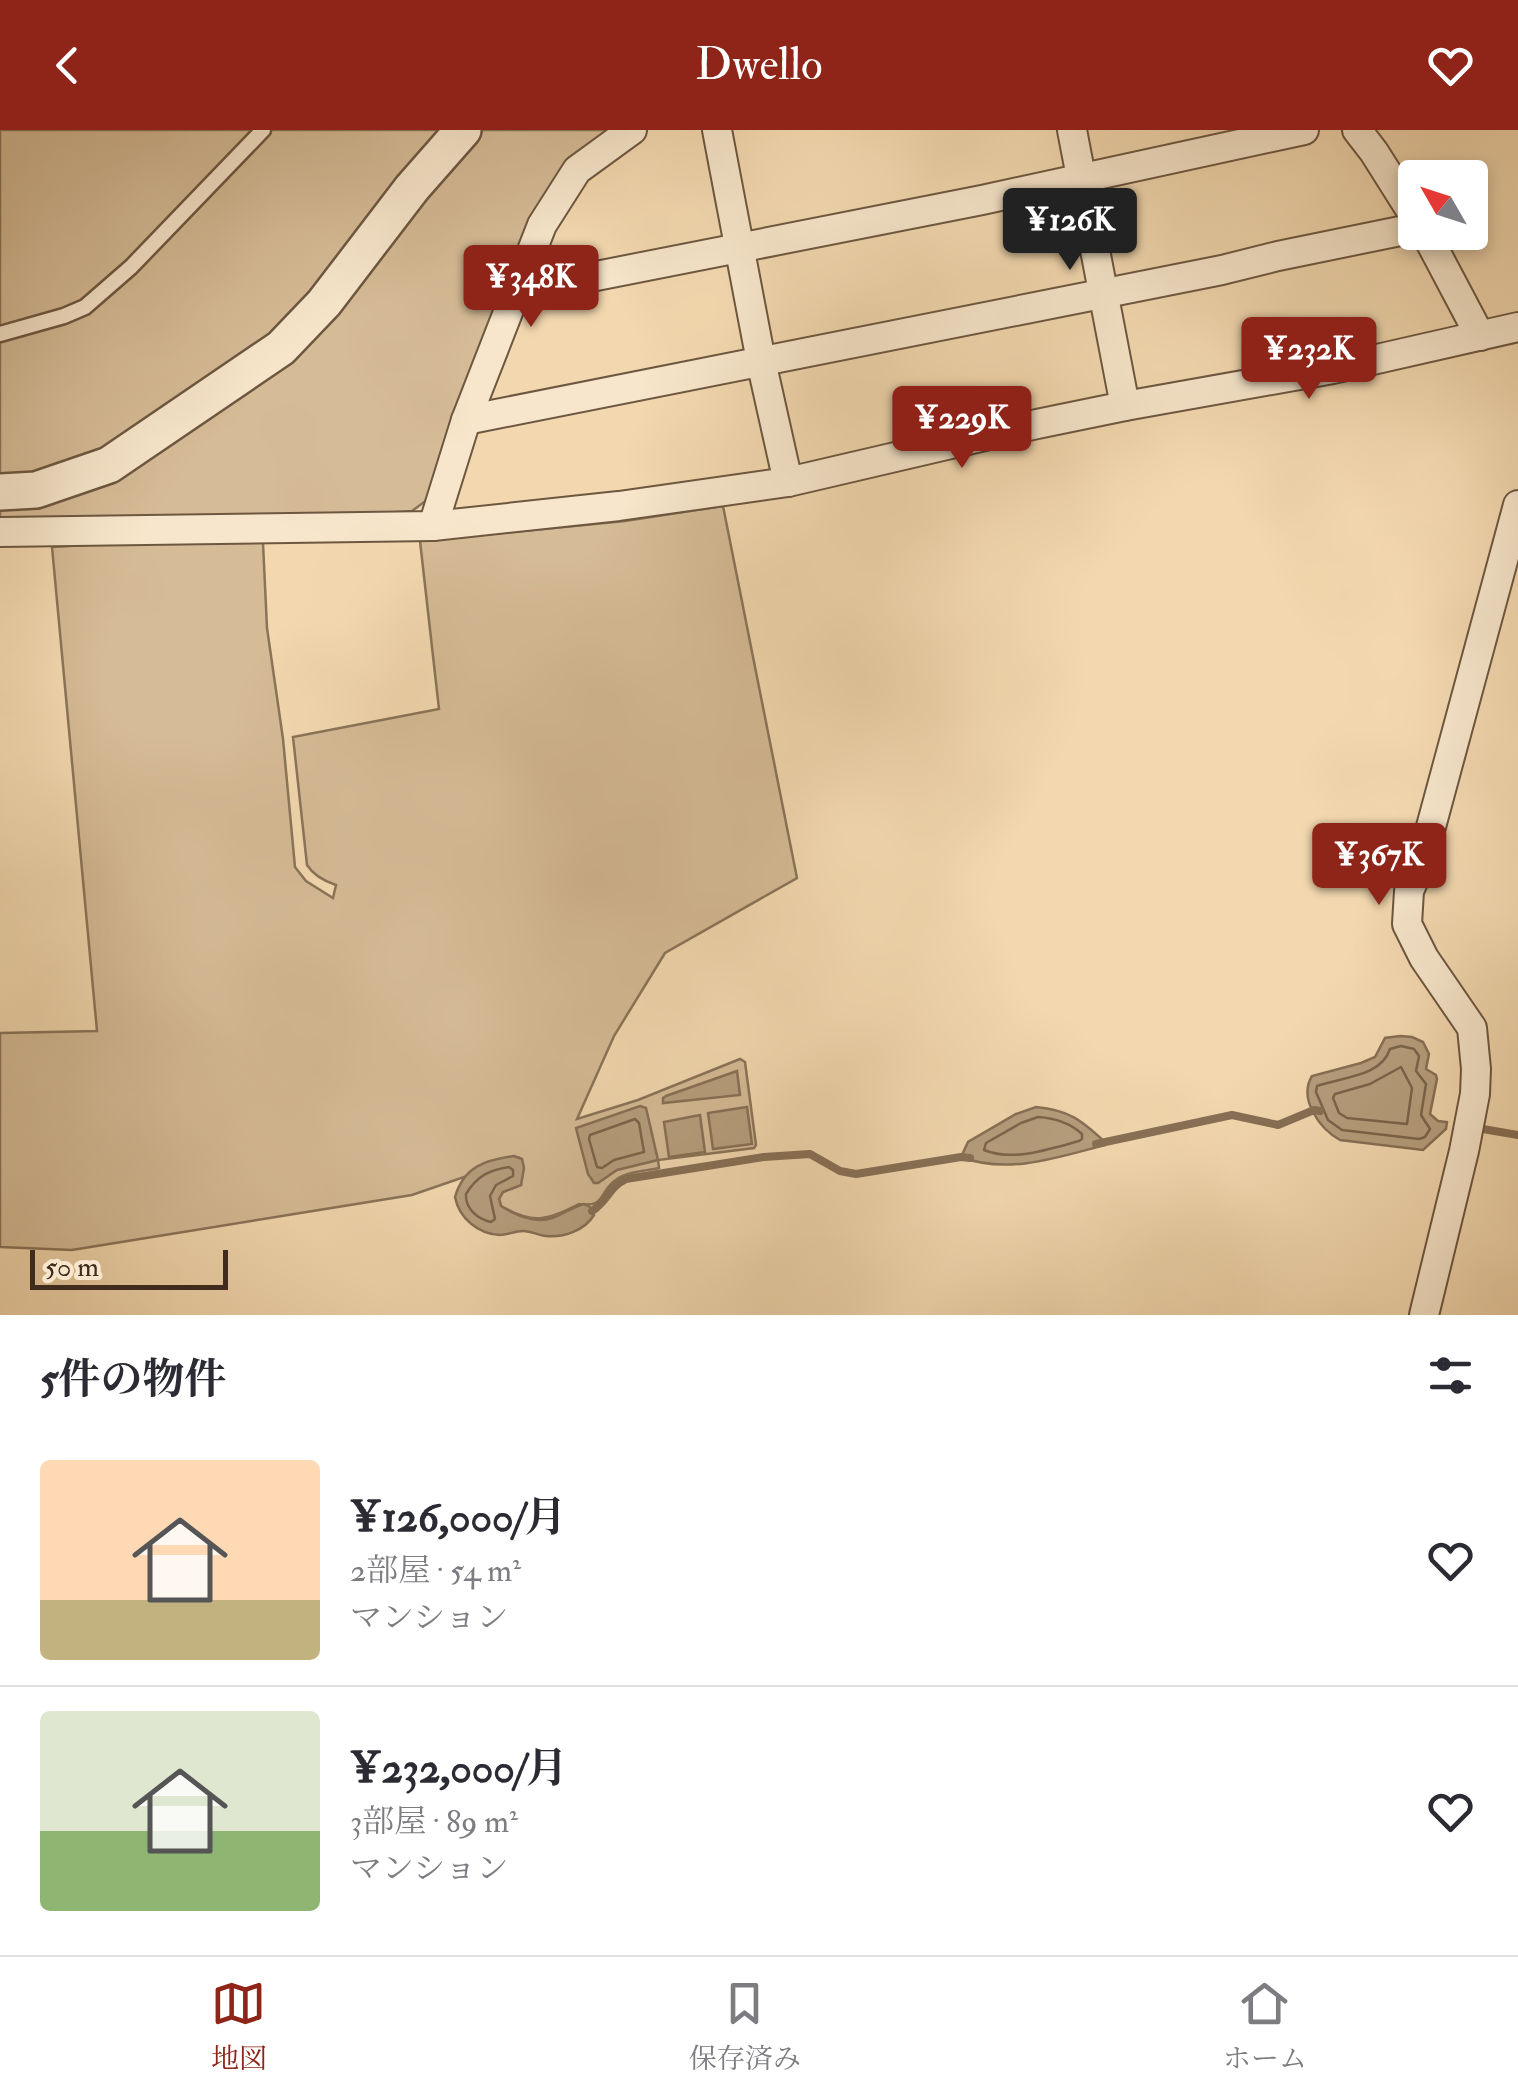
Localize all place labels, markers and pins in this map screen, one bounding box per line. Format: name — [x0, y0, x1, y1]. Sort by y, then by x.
pin: ¥126K — [1000, 188, 1140, 273]
pin: ¥348K — [461, 245, 601, 330]
pin: ¥232K — [1239, 317, 1379, 402]
pin: ¥229K — [892, 386, 1032, 471]
pin: ¥367K — [1309, 823, 1449, 908]

